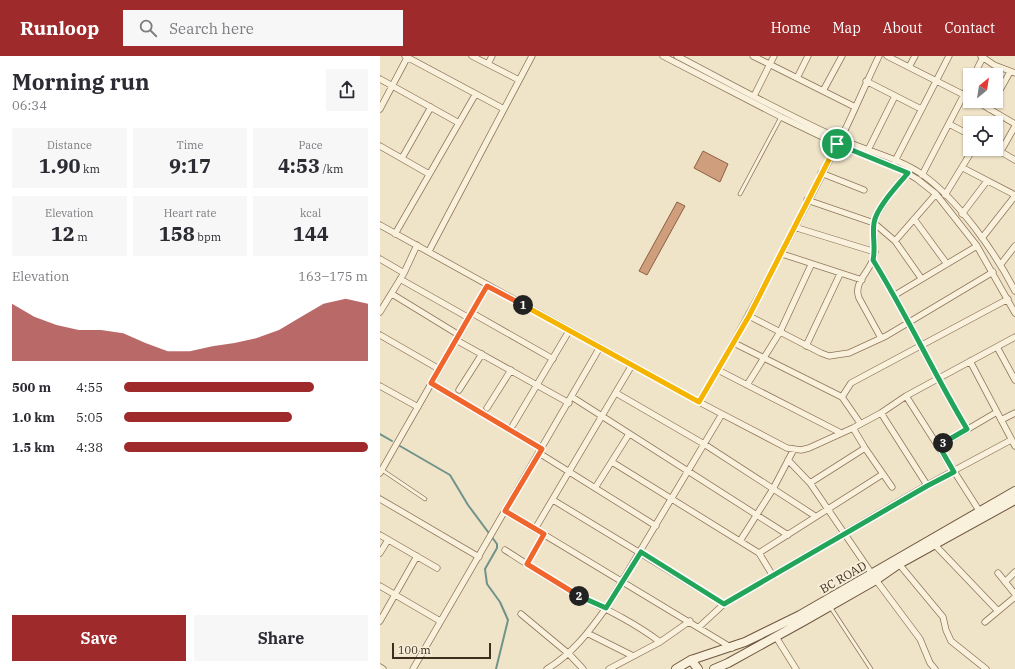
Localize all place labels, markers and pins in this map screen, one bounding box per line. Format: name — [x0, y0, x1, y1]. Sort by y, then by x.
pin — [820, 127, 854, 161]
pin: 1 — [513, 295, 533, 315]
pin: 3 — [933, 433, 953, 453]
pin: 2 — [569, 586, 589, 606]

